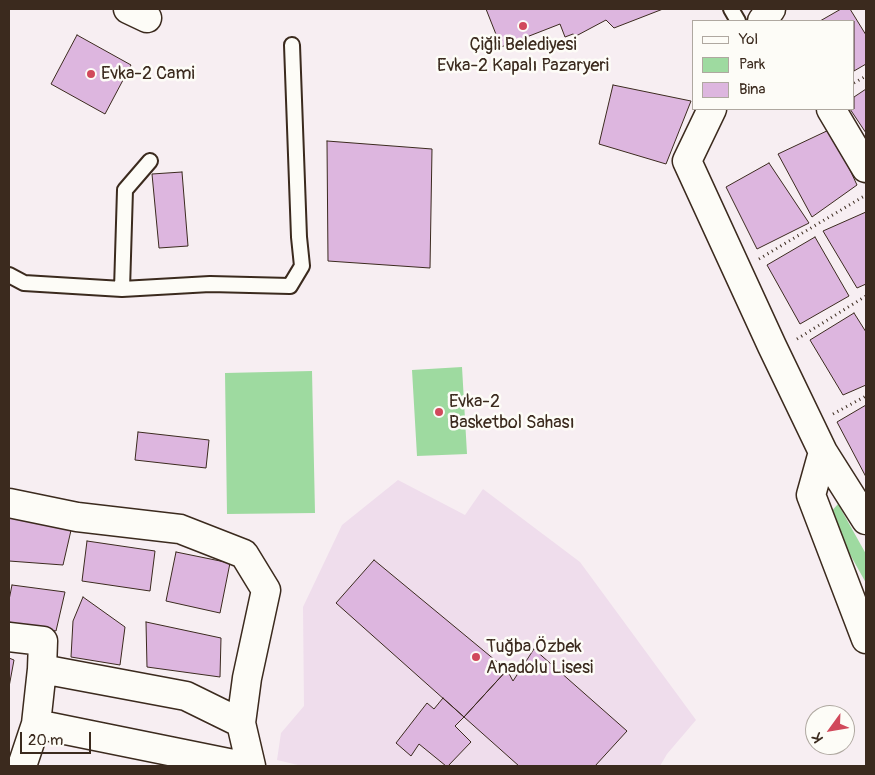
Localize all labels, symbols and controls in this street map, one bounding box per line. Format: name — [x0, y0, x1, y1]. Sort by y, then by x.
marker: Çiğli Belediyesi Evka-2 Kapalı Pazaryeri — [517, 20, 529, 32]
legend — [692, 20, 855, 110]
text: Yol — [739, 30, 758, 49]
place label: Çiğli Belediyesi Evka-2 Kapalı Pazaryeri — [437, 34, 609, 76]
text: Park — [739, 55, 765, 74]
place label: Evka-2 Cami — [101, 63, 195, 85]
marker: Evka-2 Cami — [85, 68, 97, 80]
text: Bina — [739, 80, 765, 99]
place label: Evka-2 Basketbol Sahası — [449, 391, 574, 434]
marker: Evka-2 Basketbol Sahası — [433, 406, 445, 418]
place label: Tuğba Özbek Anadolu Lisesi — [486, 636, 593, 679]
marker: Tuğba Özbek Anadolu Lisesi — [470, 651, 482, 663]
north arrow — [805, 705, 855, 755]
scale bar — [22, 722, 94, 754]
text: K — [808, 730, 827, 746]
text: 20 m — [28, 731, 63, 750]

